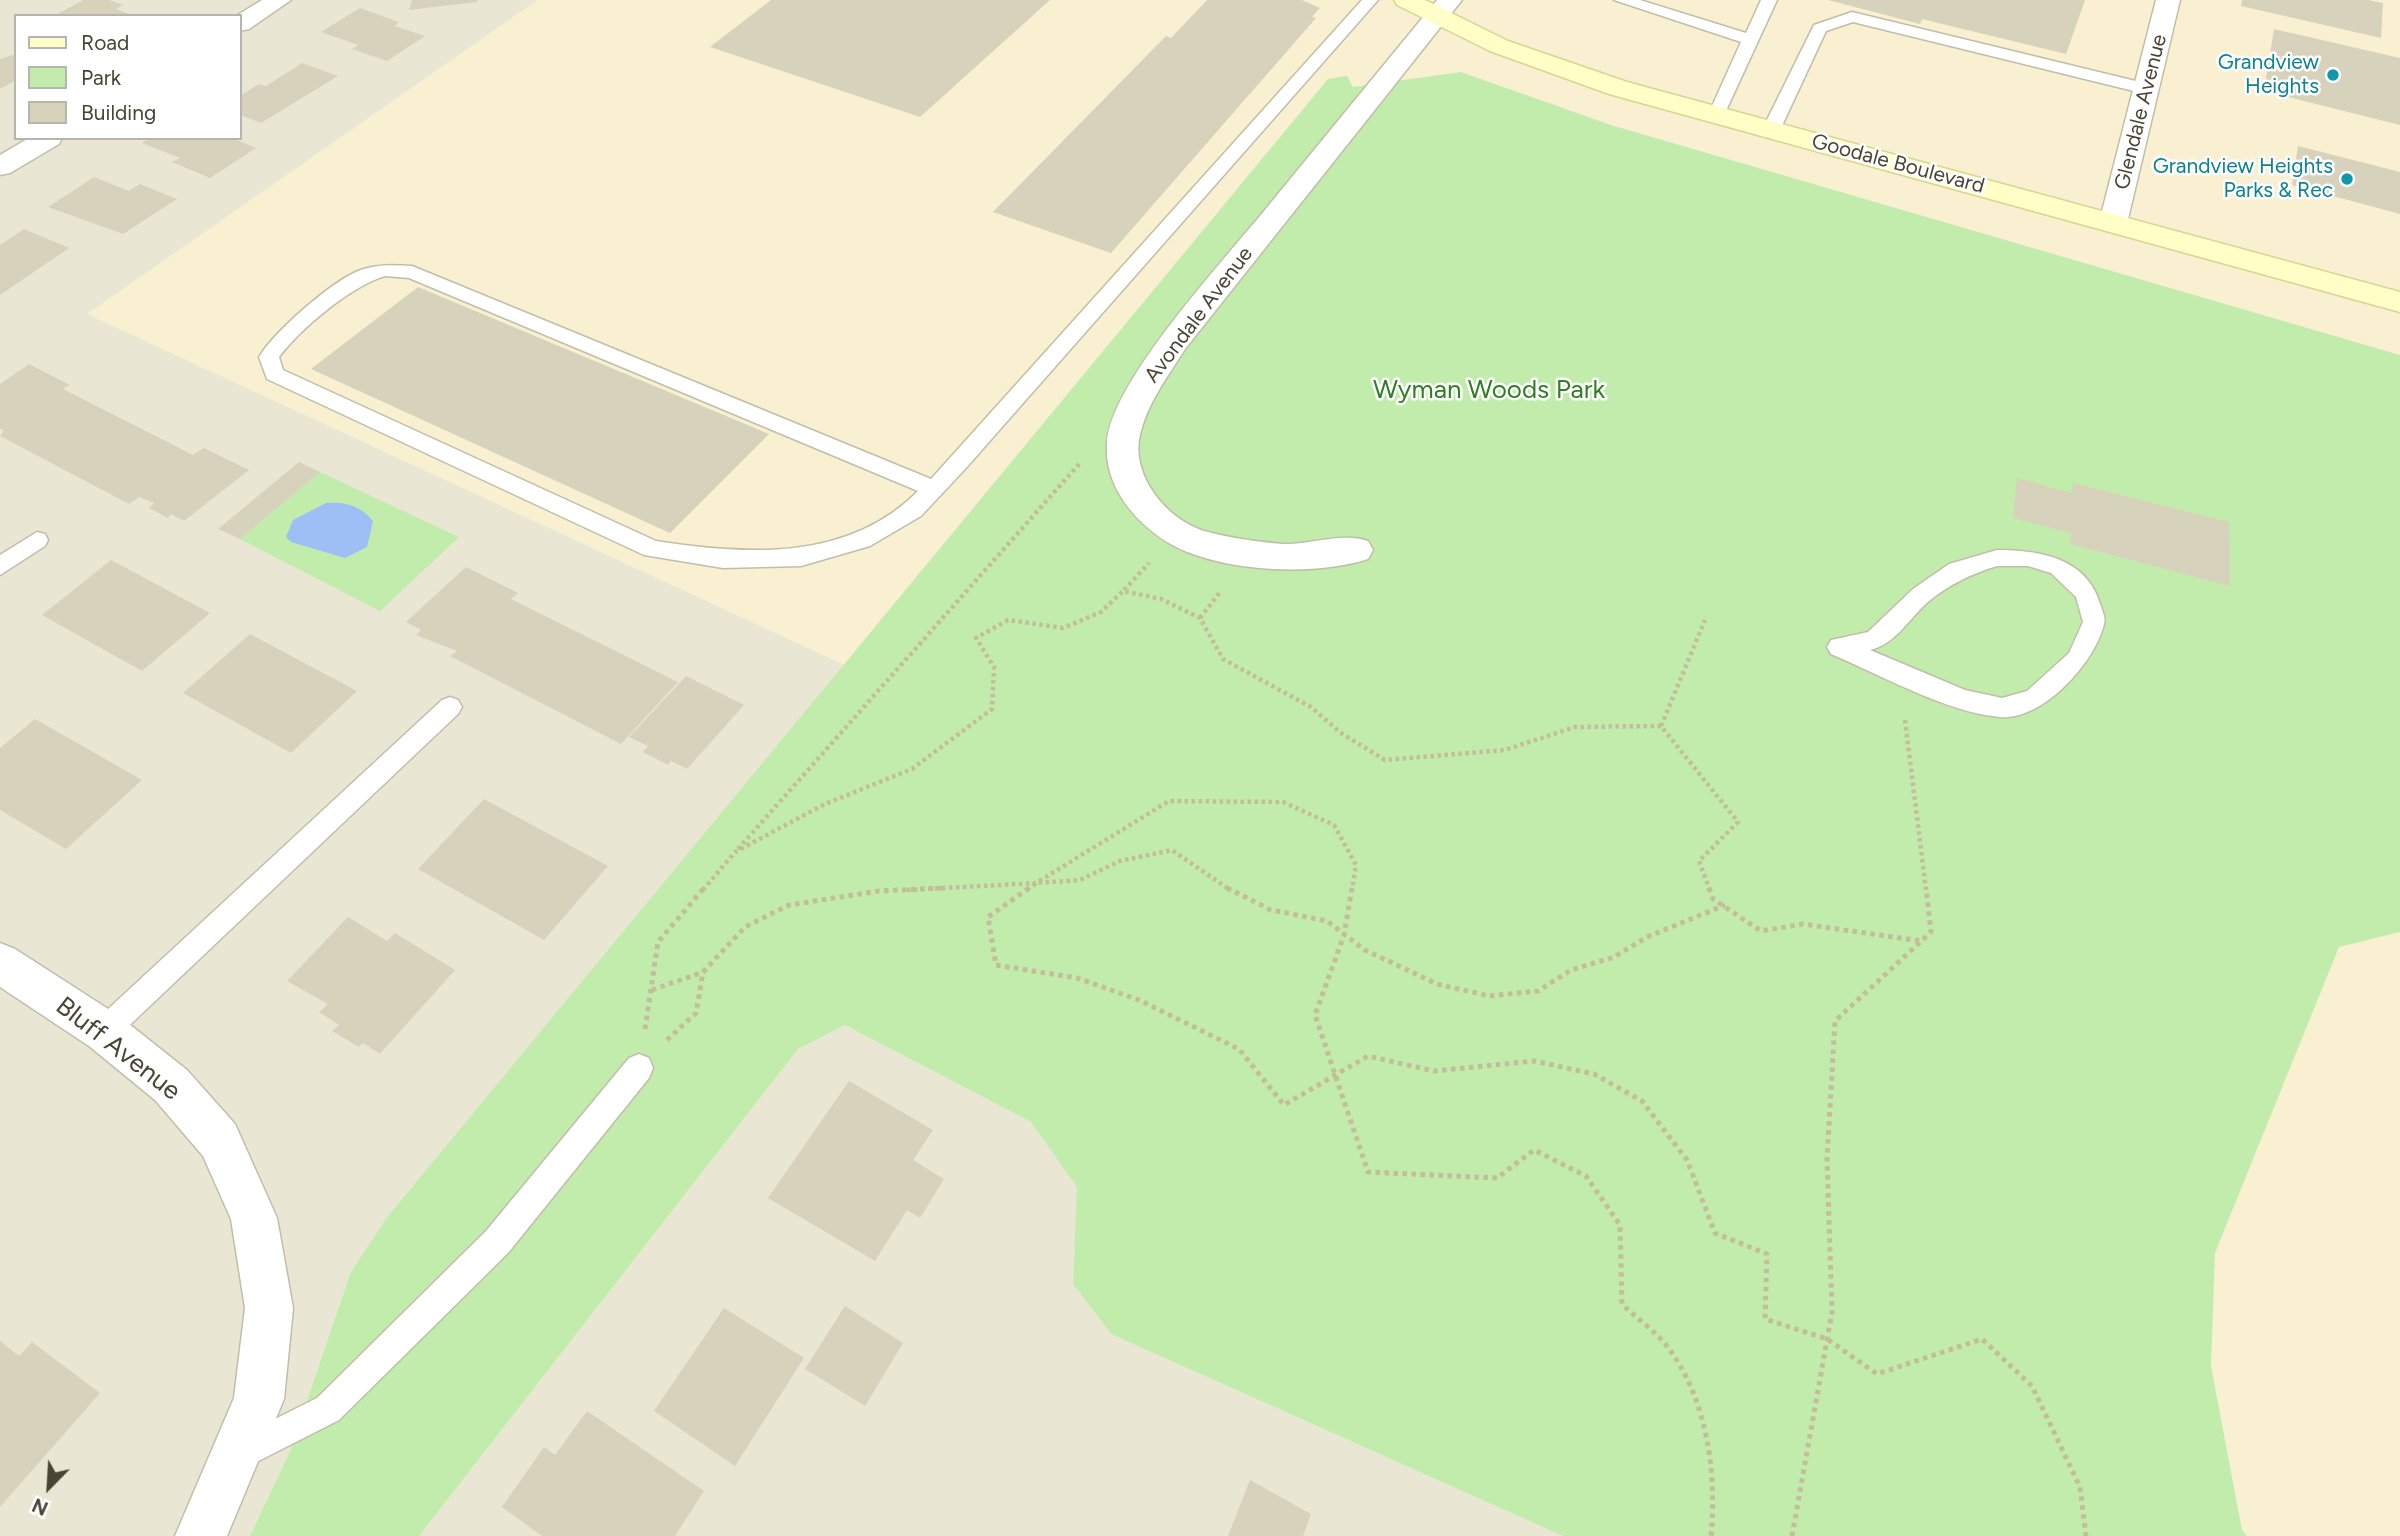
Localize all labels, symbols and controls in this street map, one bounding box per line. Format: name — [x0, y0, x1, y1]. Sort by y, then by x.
legend — [14, 14, 242, 140]
text: Road — [81, 30, 129, 55]
street label: Glendale Avenue — [2110, 32, 2172, 192]
place label: Grandview Heights — [2218, 50, 2319, 100]
text: Park — [81, 65, 121, 90]
marker: Grandview Heights — [2325, 67, 2341, 83]
text: Building — [81, 100, 156, 125]
street label: Goodale Boulevard — [1809, 129, 1987, 199]
place label: Grandview Heights Parks & Rec — [2153, 154, 2333, 204]
marker: Grandview Heights Parks & Rec — [2339, 171, 2355, 187]
street label: Avondale Avenue — [1140, 242, 1258, 388]
park label: Wyman Woods Park — [1373, 374, 1605, 406]
street label: Bluff Avenue — [49, 991, 187, 1107]
north arrow — [14, 1452, 84, 1522]
text: N — [29, 1493, 52, 1520]

